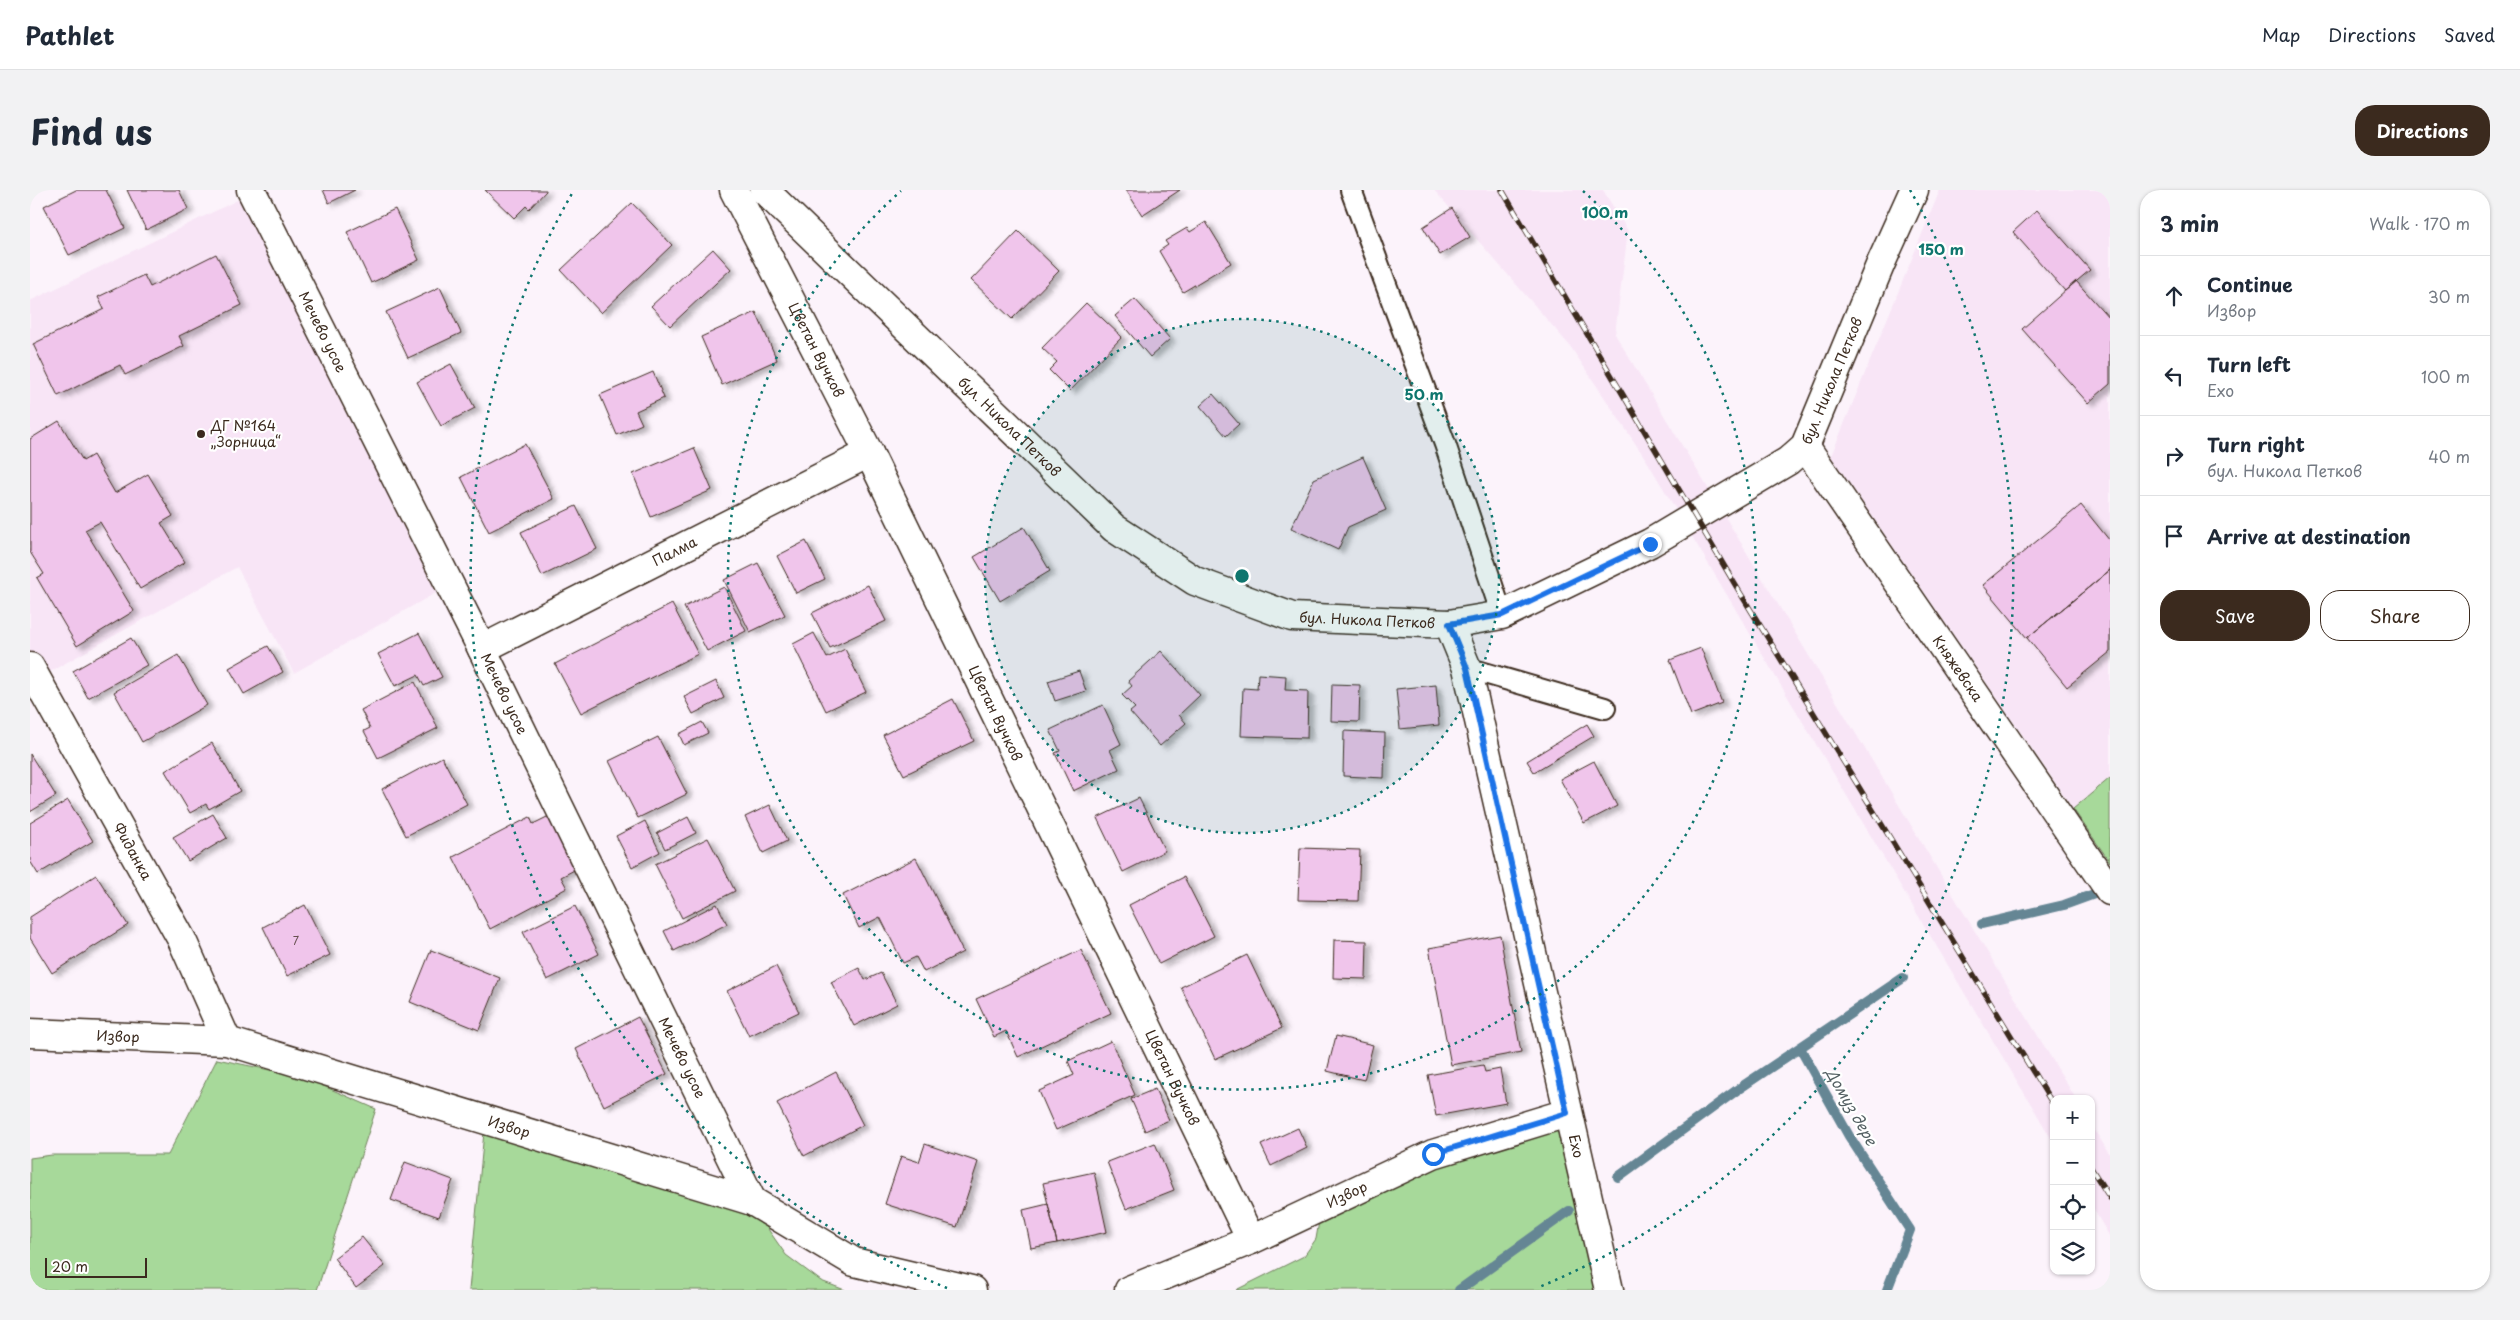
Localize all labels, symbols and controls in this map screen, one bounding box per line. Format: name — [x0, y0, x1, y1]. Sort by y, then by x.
text: Pathlet — [25, 17, 115, 53]
text: Map — [2262, 21, 2300, 48]
text: Directions — [2328, 21, 2416, 48]
text: Saved — [2444, 21, 2495, 48]
text: Find us — [30, 104, 152, 157]
button: Directions — [2355, 105, 2490, 156]
text: 100 m — [1582, 200, 1628, 223]
text: 3 min — [2160, 207, 2219, 239]
text: Walk · 170 m — [2369, 211, 2470, 235]
text: 150 m — [1918, 237, 1964, 260]
text: Continue — [2207, 270, 2293, 298]
icon: ahead — [2160, 282, 2188, 310]
text: 30 m — [2428, 284, 2470, 308]
street label: Мечево усое — [294, 288, 352, 376]
text: Извор — [2207, 298, 2256, 322]
street label: Цветан Вучков — [784, 299, 850, 401]
street label: бул. Никола Петков — [1796, 314, 1867, 448]
text: Turn left — [2207, 350, 2291, 378]
icon: left — [2160, 362, 2188, 390]
text: 100 m — [2421, 364, 2470, 388]
street label: бул. Никола Петков — [953, 372, 1066, 481]
text: Ехо — [2207, 378, 2234, 402]
text: 50 m — [1405, 382, 1443, 405]
place label: ДГ №164 „Зорница“ — [210, 415, 281, 452]
marker: ДГ №164 „Зорница“ — [195, 428, 207, 440]
text: Turn right — [2207, 430, 2305, 458]
icon: right — [2160, 442, 2188, 470]
text: 40 m — [2428, 444, 2470, 468]
text: бул. Никола Петков — [2207, 458, 2362, 482]
icon: arrive — [2160, 522, 2188, 550]
text: Arrive at destination — [2207, 522, 2411, 550]
street label: Палма — [649, 531, 701, 571]
route end — [1639, 533, 1662, 556]
centre of rings — [1233, 567, 1251, 585]
button: Save — [2160, 590, 2310, 641]
button: Share — [2320, 590, 2470, 641]
street label: бул. Никола Петков — [1299, 606, 1436, 633]
street label: Княжевска — [1928, 631, 1988, 706]
street label: Мечево усое — [476, 650, 533, 738]
street label: Цветан Вучков — [964, 662, 1028, 764]
street label: Фиданка — [109, 819, 158, 884]
house number: 7 — [293, 932, 299, 949]
street label: Мечево усое — [654, 1013, 711, 1102]
street label: Извор — [96, 1025, 140, 1047]
street label: Цветан Вучков — [1140, 1026, 1205, 1129]
water label: Домуз дере — [1820, 1062, 1884, 1150]
map controls — [2050, 1095, 2095, 1275]
button: + — [2050, 1095, 2095, 1140]
street label: Извор — [485, 1110, 533, 1143]
street label: Ехо — [1564, 1132, 1590, 1160]
button: − — [2050, 1140, 2095, 1185]
route start — [1422, 1143, 1445, 1166]
street label: Извор — [1323, 1175, 1371, 1213]
button: locate — [2050, 1185, 2095, 1230]
button: layers — [2050, 1230, 2095, 1275]
scale bar — [45, 1255, 148, 1278]
text: 20 m — [52, 1256, 88, 1277]

